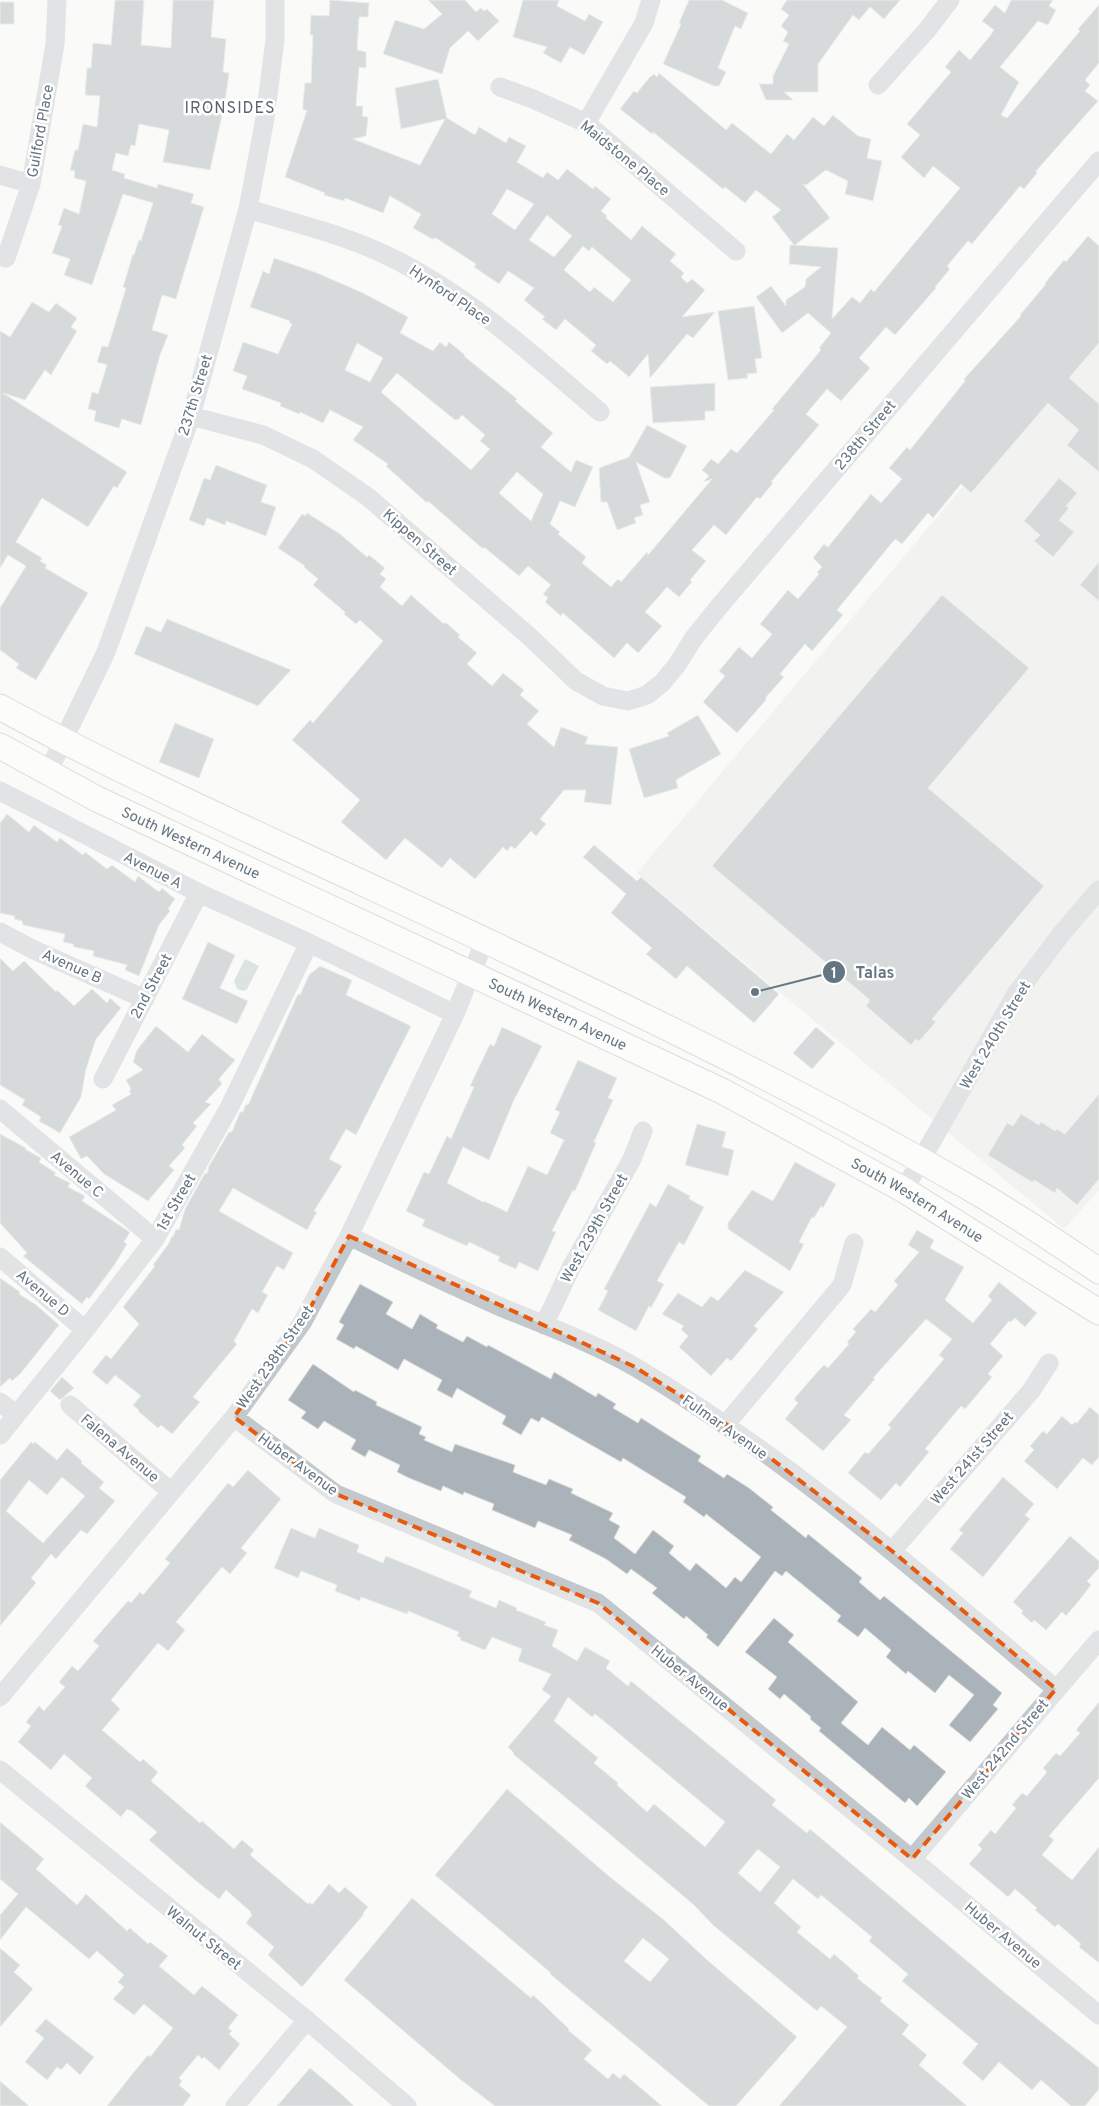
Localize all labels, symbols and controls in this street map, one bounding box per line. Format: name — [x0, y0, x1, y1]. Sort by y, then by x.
street label: Guilford Place — [24, 83, 59, 179]
district label: IRONSIDES — [185, 99, 275, 119]
street label: Maidstone Place — [575, 117, 673, 201]
street label: Hynford Place — [405, 262, 494, 331]
street label: 237th Street — [175, 352, 218, 438]
street label: 238th Street — [831, 397, 901, 475]
street label: Kippen Street — [378, 506, 460, 581]
street label: South Western Avenue — [118, 804, 262, 885]
street label: Avenue A — [120, 849, 185, 894]
street label: Avenue B — [39, 946, 104, 989]
street label: 2nd Street — [127, 951, 177, 1023]
callout: Talas — [821, 957, 905, 988]
text: Talas — [856, 964, 895, 984]
text: 1 — [831, 965, 837, 984]
street label: South Western Avenue — [485, 975, 629, 1056]
street label: West 240th Street — [956, 978, 1036, 1093]
street label: Avenue C — [46, 1148, 106, 1203]
street label: South Western Avenue — [847, 1155, 986, 1248]
street label: 1st Street — [153, 1171, 201, 1235]
street label: West 239th Street — [557, 1171, 633, 1287]
street label: Avenue D — [11, 1266, 73, 1322]
street label: West 238th Street — [233, 1302, 319, 1413]
street label: Fulmar Avenue — [678, 1392, 771, 1465]
street label: West 241st Street — [927, 1408, 1019, 1509]
street label: Falena Avenue — [76, 1411, 162, 1488]
street label: Huber Avenue — [253, 1430, 341, 1501]
street label: Huber Avenue — [646, 1642, 732, 1716]
street label: West 242nd Street — [958, 1696, 1054, 1804]
street label: Huber Avenue — [960, 1898, 1044, 1974]
street label: Walnut Street — [162, 1903, 245, 1975]

